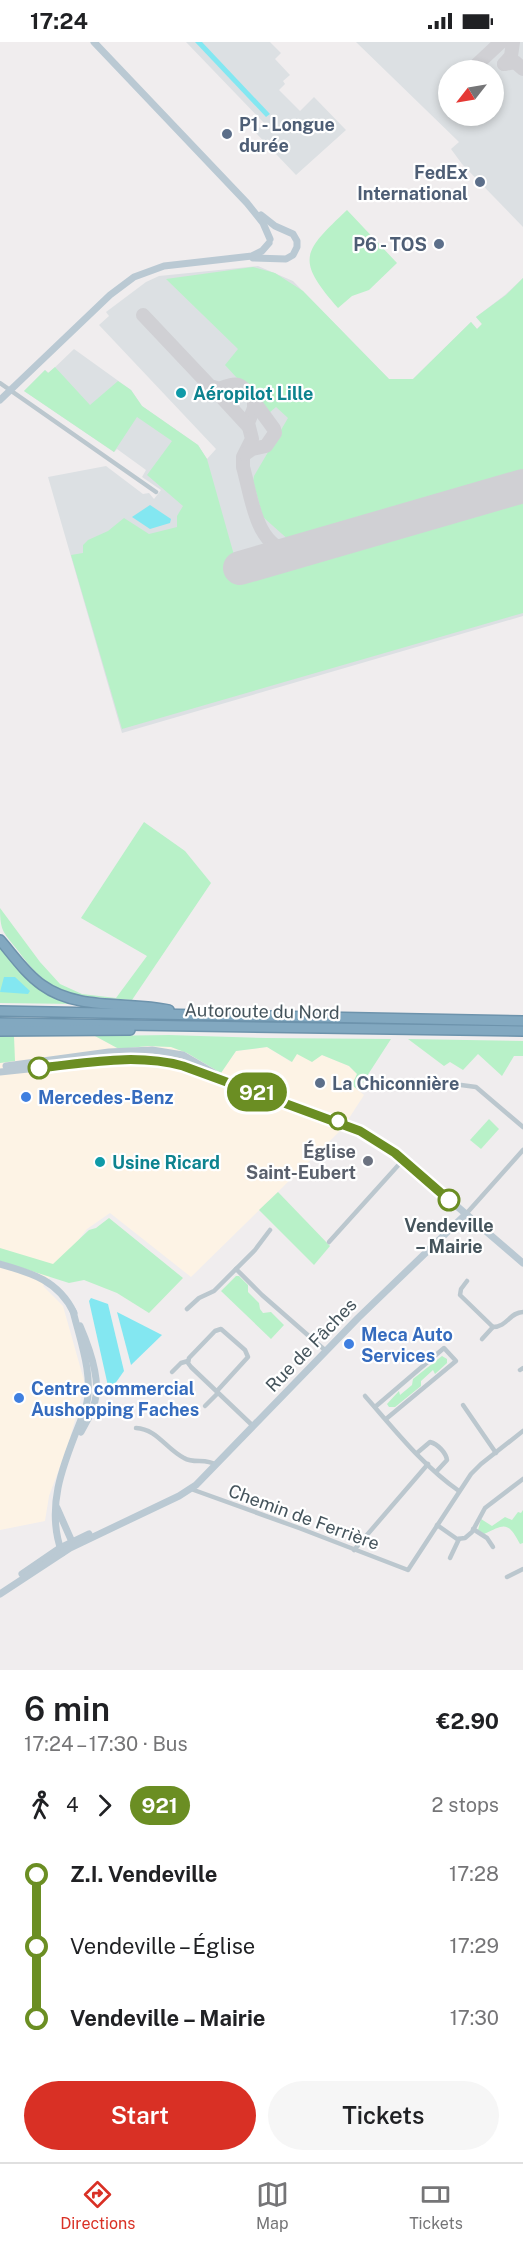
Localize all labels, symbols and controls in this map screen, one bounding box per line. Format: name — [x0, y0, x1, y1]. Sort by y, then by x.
text: 17:24 — [30, 8, 88, 34]
north arrow — [438, 60, 504, 126]
map controls — [438, 60, 504, 126]
place label: P1 - Longue durée — [239, 114, 335, 156]
marker: P1 - Longue durée — [220, 127, 234, 141]
place label: FedEx International — [357, 162, 468, 204]
marker: FedEx International — [473, 175, 487, 189]
place label: P6 - TOS — [353, 234, 427, 255]
marker: P6 - TOS — [432, 237, 446, 251]
place label: Aéropilot Lille — [193, 383, 313, 404]
marker: Aéropilot Lille — [174, 386, 188, 400]
street label: Autoroute du Nord — [184, 999, 340, 1023]
unlabelled marker — [28, 1057, 50, 1079]
line badge: 921 — [222, 1072, 292, 1112]
place label: La Chiconnière — [332, 1073, 459, 1094]
marker: La Chiconnière — [313, 1076, 327, 1090]
text: 921 — [239, 1080, 275, 1105]
place label: Mercedes-Benz — [38, 1087, 173, 1108]
marker: Mercedes-Benz — [19, 1090, 33, 1104]
unlabelled marker — [329, 1112, 347, 1130]
place label: Église Saint-Eubert — [246, 1140, 356, 1183]
place label: Usine Ricard — [112, 1152, 220, 1173]
marker: Église Saint-Eubert — [361, 1154, 375, 1168]
marker: Usine Ricard — [93, 1155, 107, 1169]
marker: Vendeville – Mairie — [438, 1189, 460, 1211]
place label: Vendeville – Mairie — [404, 1215, 494, 1257]
street label: Rue de Fâches — [261, 1294, 361, 1396]
place label: Meca Auto Services — [361, 1324, 453, 1366]
marker: Meca Auto Services — [342, 1337, 356, 1351]
place label: Centre commercial Aushopping Faches — [31, 1378, 199, 1420]
marker: Centre commercial Aushopping Faches — [12, 1391, 26, 1405]
street label: Chemin de Ferrière — [226, 1480, 382, 1554]
text: 6 min — [24, 1690, 110, 1728]
text: €2.90 — [436, 1708, 499, 1734]
text: 17:24 – 17:30 · Bus — [24, 1732, 188, 1756]
icon: walk — [24, 1789, 57, 1822]
icon: forward — [88, 1789, 121, 1822]
text: 4 — [66, 1793, 79, 1817]
text: 921 — [142, 1793, 178, 1818]
text: 2 stops — [432, 1793, 499, 1817]
text: Z.I. Vendeville — [70, 1861, 217, 1887]
text: 17:28 — [449, 1862, 499, 1886]
text: Vendeville – Église — [70, 1933, 255, 1959]
text: 17:29 — [450, 1934, 499, 1958]
text: Vendeville – Mairie — [70, 2005, 265, 2031]
text: 17:30 — [450, 2006, 499, 2030]
button: Start — [24, 2081, 256, 2150]
button: Tickets — [268, 2081, 499, 2150]
tab: Directions — [60, 2178, 135, 2233]
tab: Map — [256, 2178, 289, 2233]
tab: Tickets — [409, 2178, 463, 2233]

